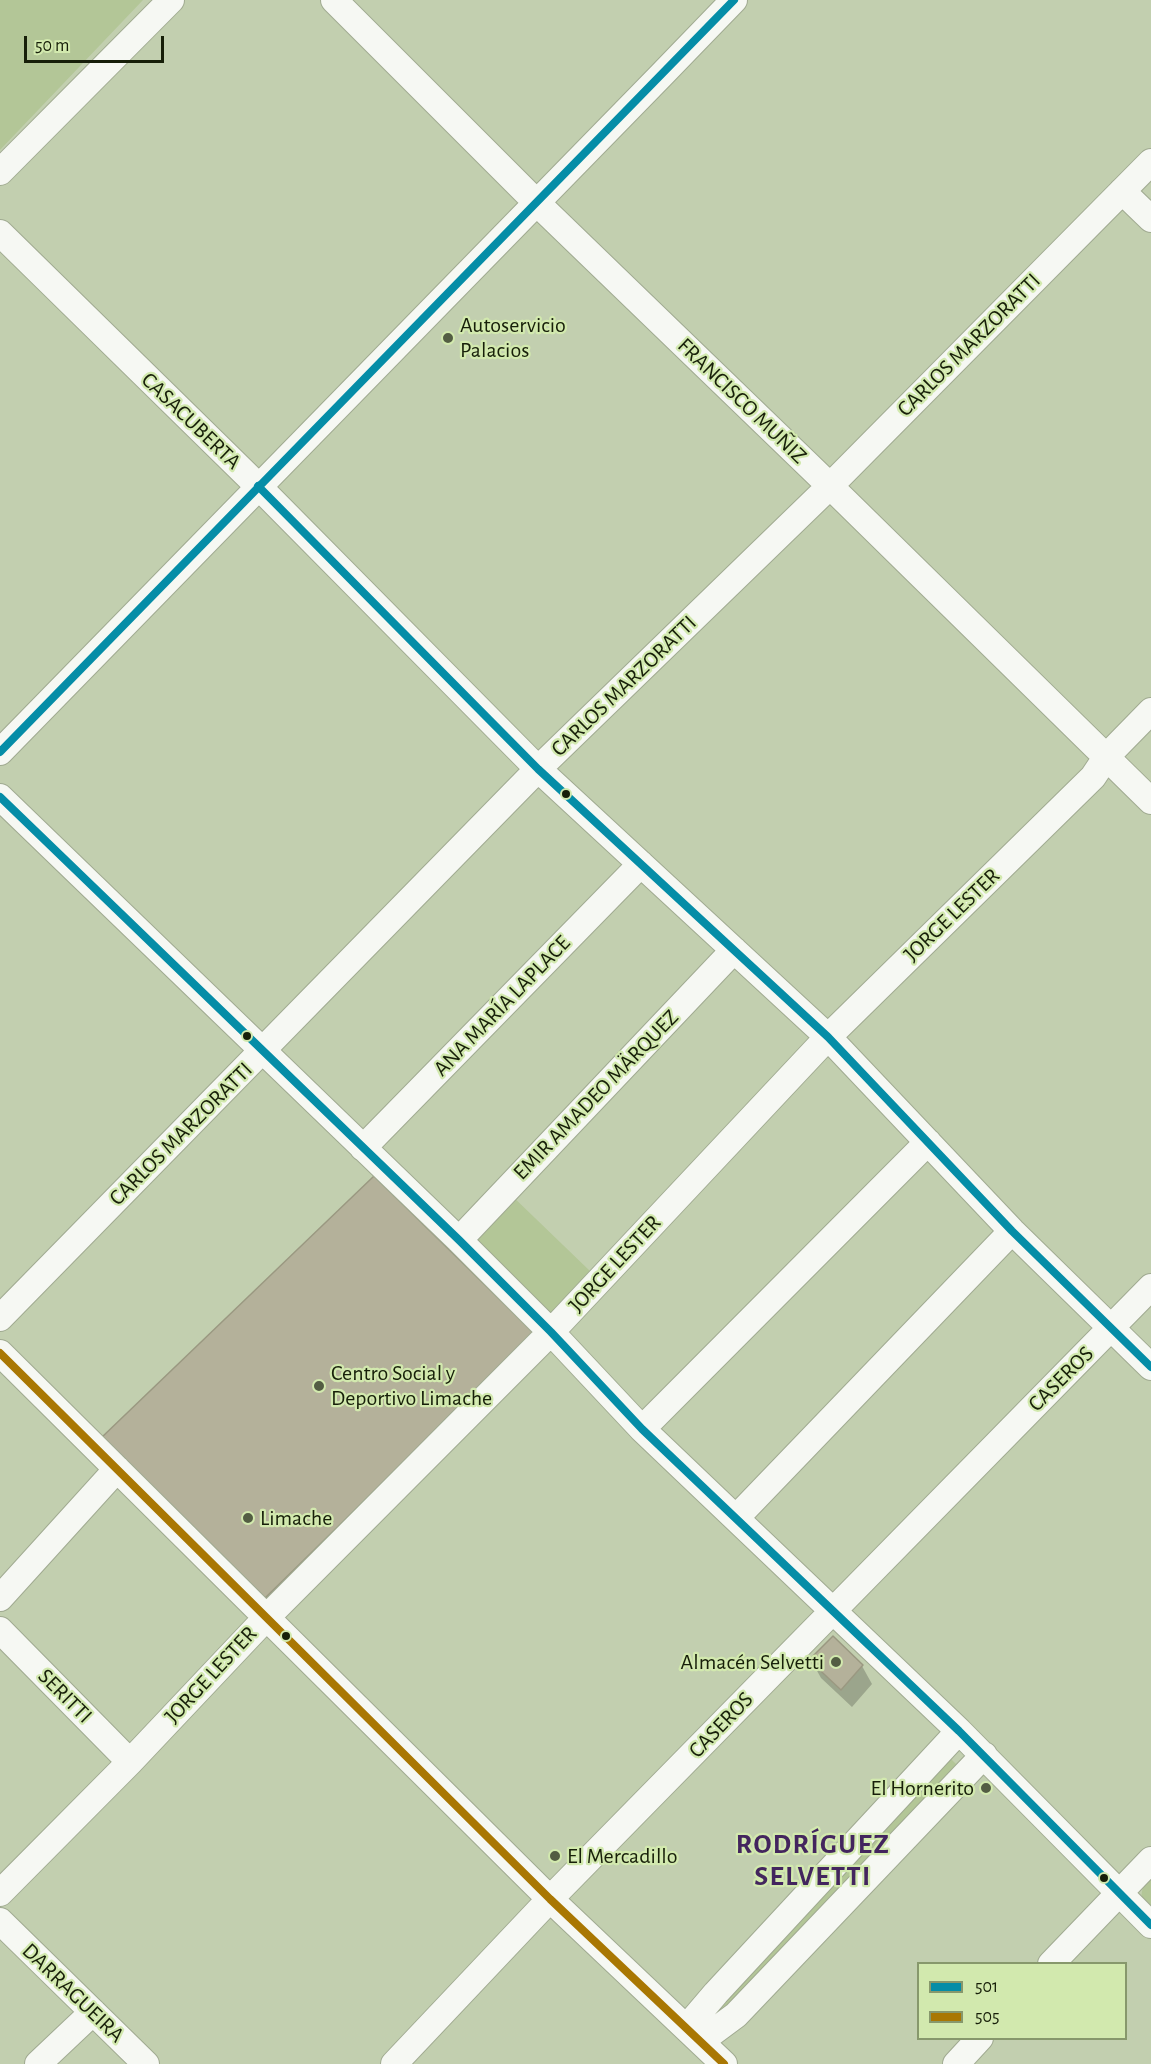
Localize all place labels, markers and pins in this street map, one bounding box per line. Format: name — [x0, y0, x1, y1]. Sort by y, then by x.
place label: Autoservicio Palacios — [460, 312, 566, 364]
marker: Autoservicio Palacios — [441, 331, 455, 345]
unlabelled marker — [560, 788, 572, 800]
unlabelled marker — [241, 1030, 253, 1042]
place label: Centro Social y Deportivo Limache — [331, 1360, 492, 1412]
marker: Centro Social y Deportivo Limache — [312, 1379, 326, 1393]
place label: Limache — [260, 1505, 332, 1531]
marker: Limache — [241, 1511, 255, 1525]
unlabelled marker — [280, 1630, 292, 1642]
place label: Almacén Selvetti — [681, 1649, 824, 1675]
marker: Almacén Selvetti — [829, 1655, 843, 1669]
place label: El Hornerito — [871, 1775, 974, 1801]
marker: El Hornerito — [979, 1781, 993, 1795]
place label: El Mercadillo — [567, 1843, 678, 1869]
marker: El Mercadillo — [548, 1849, 562, 1863]
unlabelled marker — [1098, 1872, 1110, 1884]

